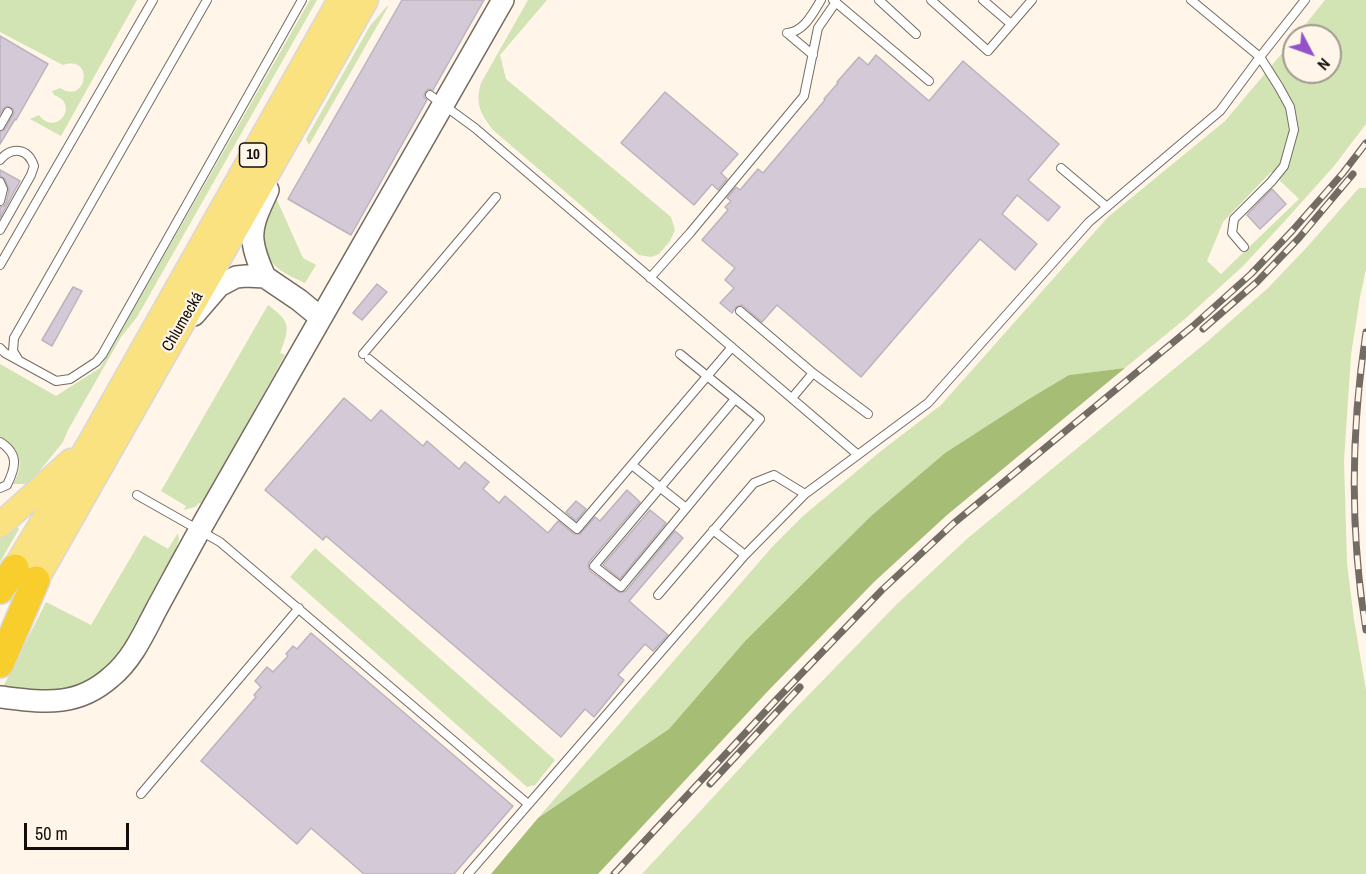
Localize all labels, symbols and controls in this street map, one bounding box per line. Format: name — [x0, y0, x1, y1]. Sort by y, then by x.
north arrow — [1282, 24, 1342, 84]
text: N — [1313, 54, 1335, 75]
road number: 10 — [240, 143, 266, 167]
street label: Chlumecká — [158, 289, 208, 355]
scale bar — [27, 811, 132, 849]
text: 50 m — [35, 821, 68, 846]

